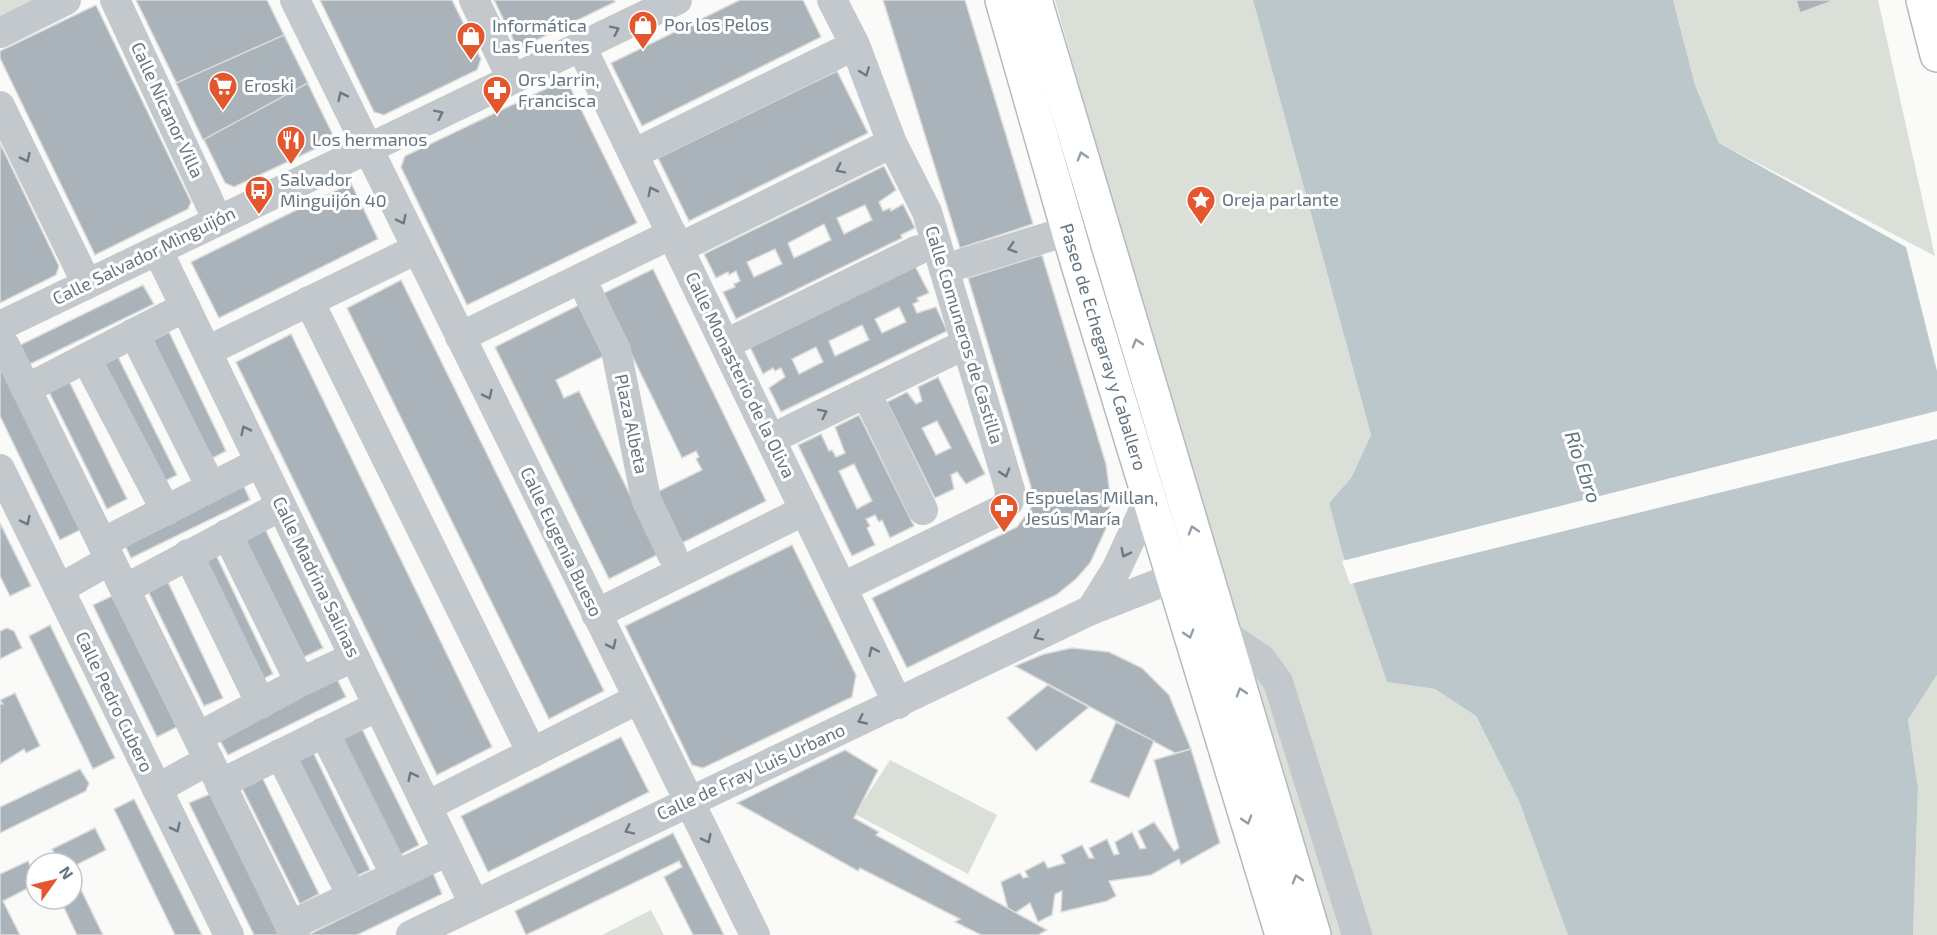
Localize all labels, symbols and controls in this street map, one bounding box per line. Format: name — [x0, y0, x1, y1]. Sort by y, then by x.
shop icon: Por los Pelos — [627, 9, 659, 51]
place label: Por los Pelos — [664, 13, 769, 35]
place label: Informática Las Fuentes — [492, 14, 590, 57]
shop icon: Informática Las Fuentes — [455, 20, 487, 62]
one-way arrow — [608, 26, 619, 38]
street label: Calle Nicanor Villa — [127, 38, 209, 181]
one-way arrow — [858, 66, 870, 77]
place label: Ors Jarrin, Francisca — [518, 68, 600, 111]
supermarket icon: Eroski — [207, 70, 239, 112]
place label: Eroski — [244, 74, 294, 96]
pharmacy icon: Ors Jarrin, Francisca — [481, 74, 513, 116]
one-way arrow — [337, 92, 349, 103]
one-way arrow — [432, 110, 443, 122]
restaurant icon: Los hermanos — [275, 124, 307, 166]
place label: Los hermanos — [312, 128, 427, 150]
one-way arrow — [1077, 151, 1089, 162]
one-way arrow — [18, 152, 30, 163]
one-way arrow — [835, 162, 846, 173]
place label: Salvador Minguijón 40 — [280, 168, 387, 211]
bus stop icon: Salvador Minguijón 40 — [243, 174, 275, 216]
place icon: Oreja parlante — [1185, 184, 1217, 226]
one-way arrow — [647, 187, 659, 198]
place label: Oreja parlante — [1222, 188, 1339, 210]
street label: Calle Salvador Minguijón — [48, 201, 239, 309]
one-way arrow — [395, 214, 407, 225]
street label: Paseo de Echegaray y Caballero — [1056, 221, 1152, 473]
street label: Calle Comuneros de Castilla — [921, 223, 1009, 446]
one-way arrow — [1007, 241, 1018, 253]
street label: Calle Monasterio de la Oliva — [681, 268, 801, 481]
one-way arrow — [1132, 338, 1144, 349]
street label: Plaza Albeta — [611, 372, 653, 476]
one-way arrow — [481, 389, 493, 400]
one-way arrow — [817, 409, 828, 421]
one-way arrow — [240, 425, 252, 436]
water label: Río Ebro — [1560, 427, 1607, 506]
street label: Calle Eugenia Bueso — [516, 463, 608, 620]
one-way arrow — [998, 467, 1010, 478]
place label: Espuelas Millan, Jesús María — [1025, 486, 1158, 529]
pharmacy icon: Espuelas Millan, Jesús María — [988, 492, 1020, 534]
street label: Calle Madrina Salinas — [268, 493, 365, 660]
one-way arrow — [18, 515, 30, 526]
one-way arrow — [1188, 525, 1200, 536]
one-way arrow — [1121, 546, 1132, 557]
street label: Calle Pedro Cubero — [71, 628, 159, 776]
one-way arrow — [1033, 628, 1044, 640]
one-way arrow — [1182, 628, 1194, 639]
one-way arrow — [604, 639, 616, 650]
one-way arrow — [868, 646, 880, 657]
one-way arrow — [1236, 687, 1248, 698]
one-way arrow — [858, 713, 869, 725]
street label: Calle de Fray Luis Urbano — [653, 718, 848, 824]
one-way arrow — [407, 771, 419, 782]
one-way arrow — [1239, 814, 1252, 825]
one-way arrow — [169, 822, 181, 833]
one-way arrow — [624, 822, 635, 834]
one-way arrow — [700, 833, 711, 844]
north arrow — [24, 851, 84, 911]
text: N — [56, 862, 78, 882]
one-way arrow — [1292, 874, 1304, 885]

